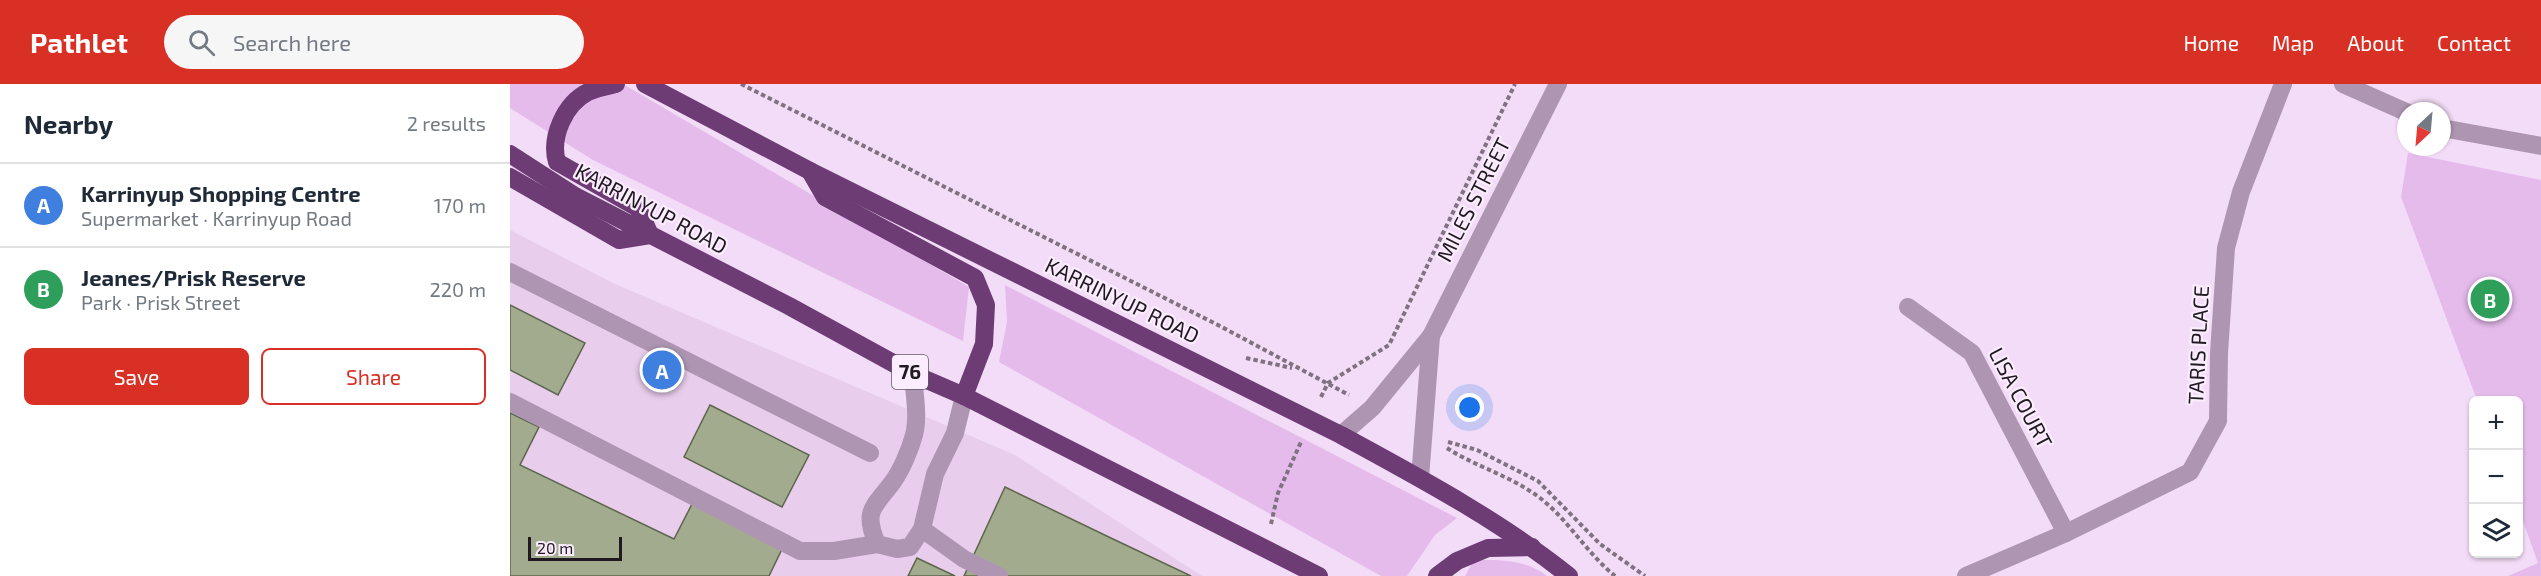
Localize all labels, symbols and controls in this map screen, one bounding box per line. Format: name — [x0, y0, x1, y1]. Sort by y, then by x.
search box — [164, 15, 584, 69]
text: Pathlet — [30, 25, 128, 59]
icon: search — [185, 26, 218, 59]
text: Search here — [233, 29, 351, 55]
text: Home — [2183, 30, 2239, 55]
text: Map — [2272, 30, 2314, 55]
text: About — [2347, 30, 2404, 55]
text: Contact — [2437, 30, 2511, 55]
north arrow — [2397, 102, 2451, 156]
text: Nearby — [24, 108, 113, 139]
text: 2 results — [407, 111, 486, 135]
street label: MILES STREET — [1431, 133, 1515, 265]
street label: KARRINYUP ROAD — [572, 157, 732, 258]
text: Karrinyup Shopping Centre — [81, 180, 361, 206]
text: A — [37, 193, 50, 217]
text: 170 m — [434, 193, 486, 217]
text: Supermarket · Karrinyup Road — [81, 206, 352, 230]
street label: KARRINYUP ROAD — [1042, 252, 1204, 348]
text: Jeanes/Prisk Reserve — [81, 264, 306, 290]
pin: B — [2470, 276, 2510, 322]
text: B — [37, 277, 50, 301]
text: 220 m — [429, 277, 486, 301]
street label: TARIS PLACE — [2182, 285, 2213, 405]
text: Park · Prisk Street — [81, 290, 240, 314]
street label: LISA COURT — [1984, 343, 2058, 452]
button: Save — [24, 348, 249, 405]
button: Share — [261, 348, 486, 405]
pin: A — [642, 348, 682, 392]
road number: 76 — [892, 355, 928, 389]
your location — [1455, 393, 1484, 422]
map controls — [2469, 396, 2523, 558]
button: + — [2469, 396, 2523, 450]
button: − — [2469, 450, 2523, 504]
button: layers — [2469, 504, 2523, 558]
scale bar — [528, 534, 622, 562]
text: 20 m — [537, 538, 573, 557]

